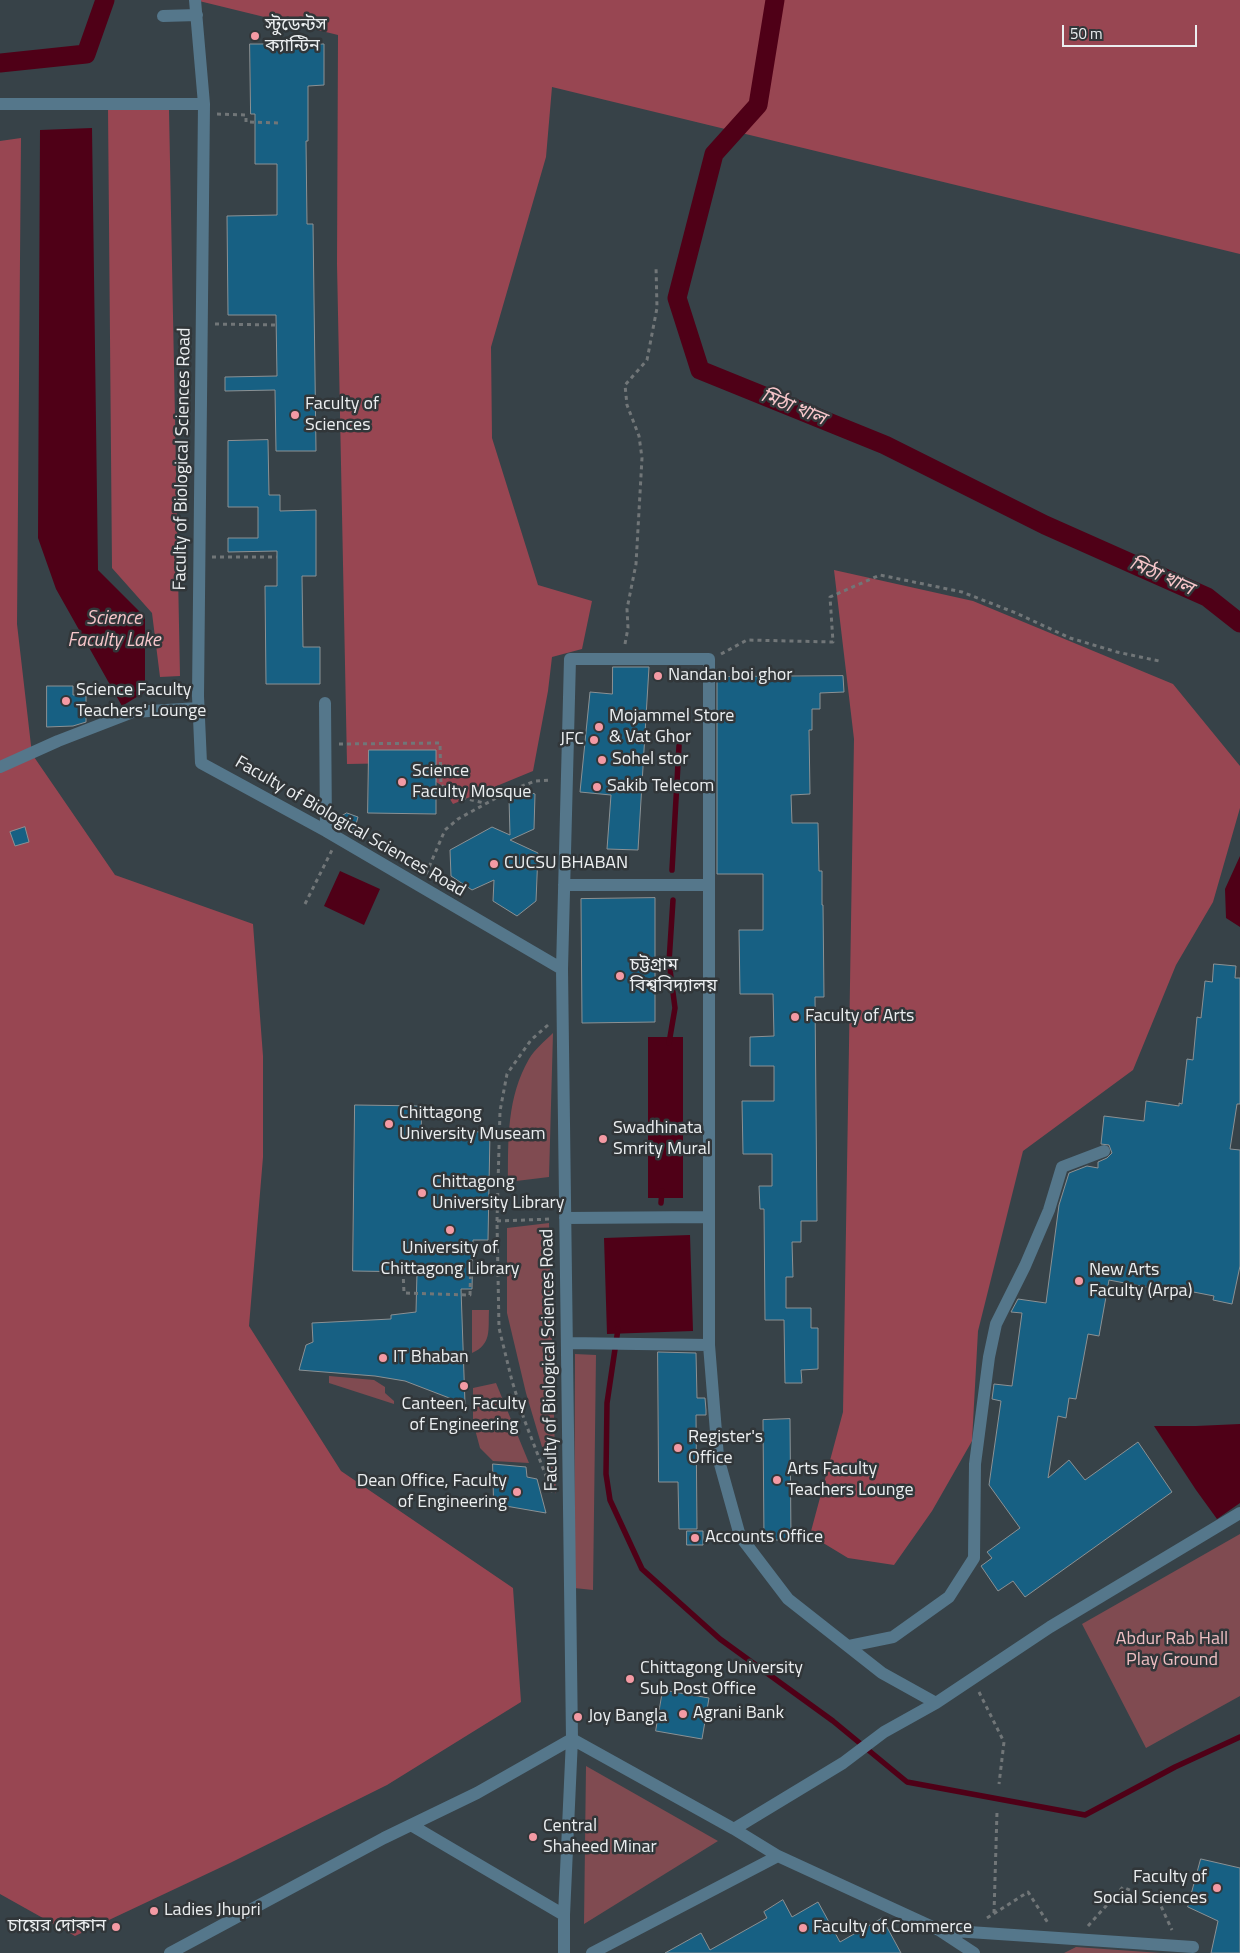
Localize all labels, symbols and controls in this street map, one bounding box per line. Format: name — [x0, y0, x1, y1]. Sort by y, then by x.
place label: স্টুডেন্টস ক্যান্টিন — [265, 15, 327, 58]
scale bar — [1065, 15, 1200, 47]
text: 50 m — [1070, 22, 1103, 45]
marker: স্টুডেন্টস ক্যান্টিন — [249, 30, 261, 42]
street label: Faculty of Biological Sciences Road — [170, 328, 196, 590]
water label: মিঠা খাল — [757, 385, 829, 431]
place label: Faculty of Sciences — [305, 394, 379, 436]
marker: Faculty of Sciences — [289, 409, 301, 421]
water label: মিঠা খাল — [1125, 553, 1197, 601]
water label: Science Faculty Lake — [67, 608, 161, 652]
place label: Nandan boi ghor — [668, 665, 793, 687]
marker: Nandan boi ghor — [652, 670, 664, 682]
place label: Science Faculty Teachers' Lounge — [76, 680, 206, 722]
marker: Science Faculty Teachers' Lounge — [60, 695, 72, 707]
place label: Mojammel Store & Vat Ghor — [609, 706, 734, 749]
marker: Mojammel Store & Vat Ghor — [593, 721, 605, 733]
place label: JFC — [560, 729, 584, 751]
marker: JFC — [588, 734, 600, 746]
place label: Sohel stor — [612, 749, 689, 771]
street label: Faculty of Biological Sciences Road — [231, 752, 469, 902]
marker: Sohel stor — [596, 754, 608, 766]
place label: Science Faculty Mosque — [412, 761, 531, 804]
marker: Science Faculty Mosque — [396, 776, 408, 788]
place label: Sakib Telecom — [607, 776, 714, 798]
marker: Sakib Telecom — [591, 781, 603, 793]
place label: CUCSU BHABAN — [504, 853, 628, 875]
marker: CUCSU BHABAN — [488, 858, 500, 870]
place label: চট্টগ্রাম বিশ্ববিদ্যালয় — [630, 955, 717, 998]
marker: চট্টগ্রাম বিশ্ববিদ্যালয় — [614, 970, 626, 982]
place label: Faculty of Arts — [805, 1006, 914, 1028]
marker: Faculty of Arts — [789, 1011, 801, 1023]
place label: Chittagong University Museam — [399, 1103, 546, 1146]
marker: Chittagong University Museam — [383, 1118, 395, 1130]
place label: Swadhinata Smrity Mural — [613, 1118, 711, 1160]
marker: Swadhinata Smrity Mural — [597, 1133, 609, 1145]
place label: Chittagong University Library — [432, 1172, 564, 1214]
marker: Chittagong University Library — [416, 1187, 428, 1199]
marker: University of Chittagong Library — [444, 1224, 456, 1236]
street label: Faculty of Biological Sciences Road — [537, 1229, 563, 1491]
place label: University of Chittagong Library — [381, 1238, 519, 1280]
place label: New Arts Faculty (Arpa) — [1089, 1260, 1192, 1302]
marker: New Arts Faculty (Arpa) — [1073, 1275, 1085, 1287]
place label: IT Bhaban — [393, 1347, 469, 1369]
marker: IT Bhaban — [377, 1352, 389, 1364]
marker: Canteen, Faculty of Engineering — [458, 1380, 470, 1392]
place label: Canteen, Faculty of Engineering — [401, 1394, 527, 1436]
place label: Register's Office — [688, 1427, 763, 1470]
marker: Register's Office — [672, 1442, 684, 1454]
place label: Arts Faculty Teachers Lounge — [787, 1459, 914, 1502]
place label: Dean Office, Faculty of Engineering — [357, 1471, 507, 1514]
marker: Arts Faculty Teachers Lounge — [771, 1474, 783, 1486]
marker: Dean Office, Faculty of Engineering — [511, 1486, 523, 1498]
place label: Accounts Office — [705, 1527, 823, 1549]
marker: Accounts Office — [689, 1532, 701, 1544]
park label: Abdur Rab Hall Play Ground — [1116, 1629, 1228, 1672]
place label: Chittagong University Sub Post Office — [640, 1658, 803, 1700]
marker: Chittagong University Sub Post Office — [624, 1673, 636, 1685]
place label: Agrani Bank — [693, 1703, 784, 1725]
place label: Joy Bangla — [588, 1706, 667, 1728]
marker: Agrani Bank — [677, 1708, 689, 1720]
marker: Joy Bangla — [572, 1711, 584, 1723]
place label: Central Shaheed Minar — [543, 1816, 657, 1858]
marker: Central Shaheed Minar — [527, 1831, 539, 1843]
place label: Faculty of Social Sciences — [1093, 1867, 1207, 1910]
marker: Faculty of Social Sciences — [1211, 1882, 1223, 1894]
place label: Ladies Jhupri — [164, 1900, 261, 1922]
marker: Ladies Jhupri — [148, 1905, 160, 1917]
place label: চায়ের দোকান — [8, 1916, 106, 1938]
place label: Faculty of Commerce — [813, 1917, 972, 1939]
marker: চায়ের দোকান — [110, 1921, 122, 1933]
marker: Faculty of Commerce — [797, 1922, 809, 1934]

